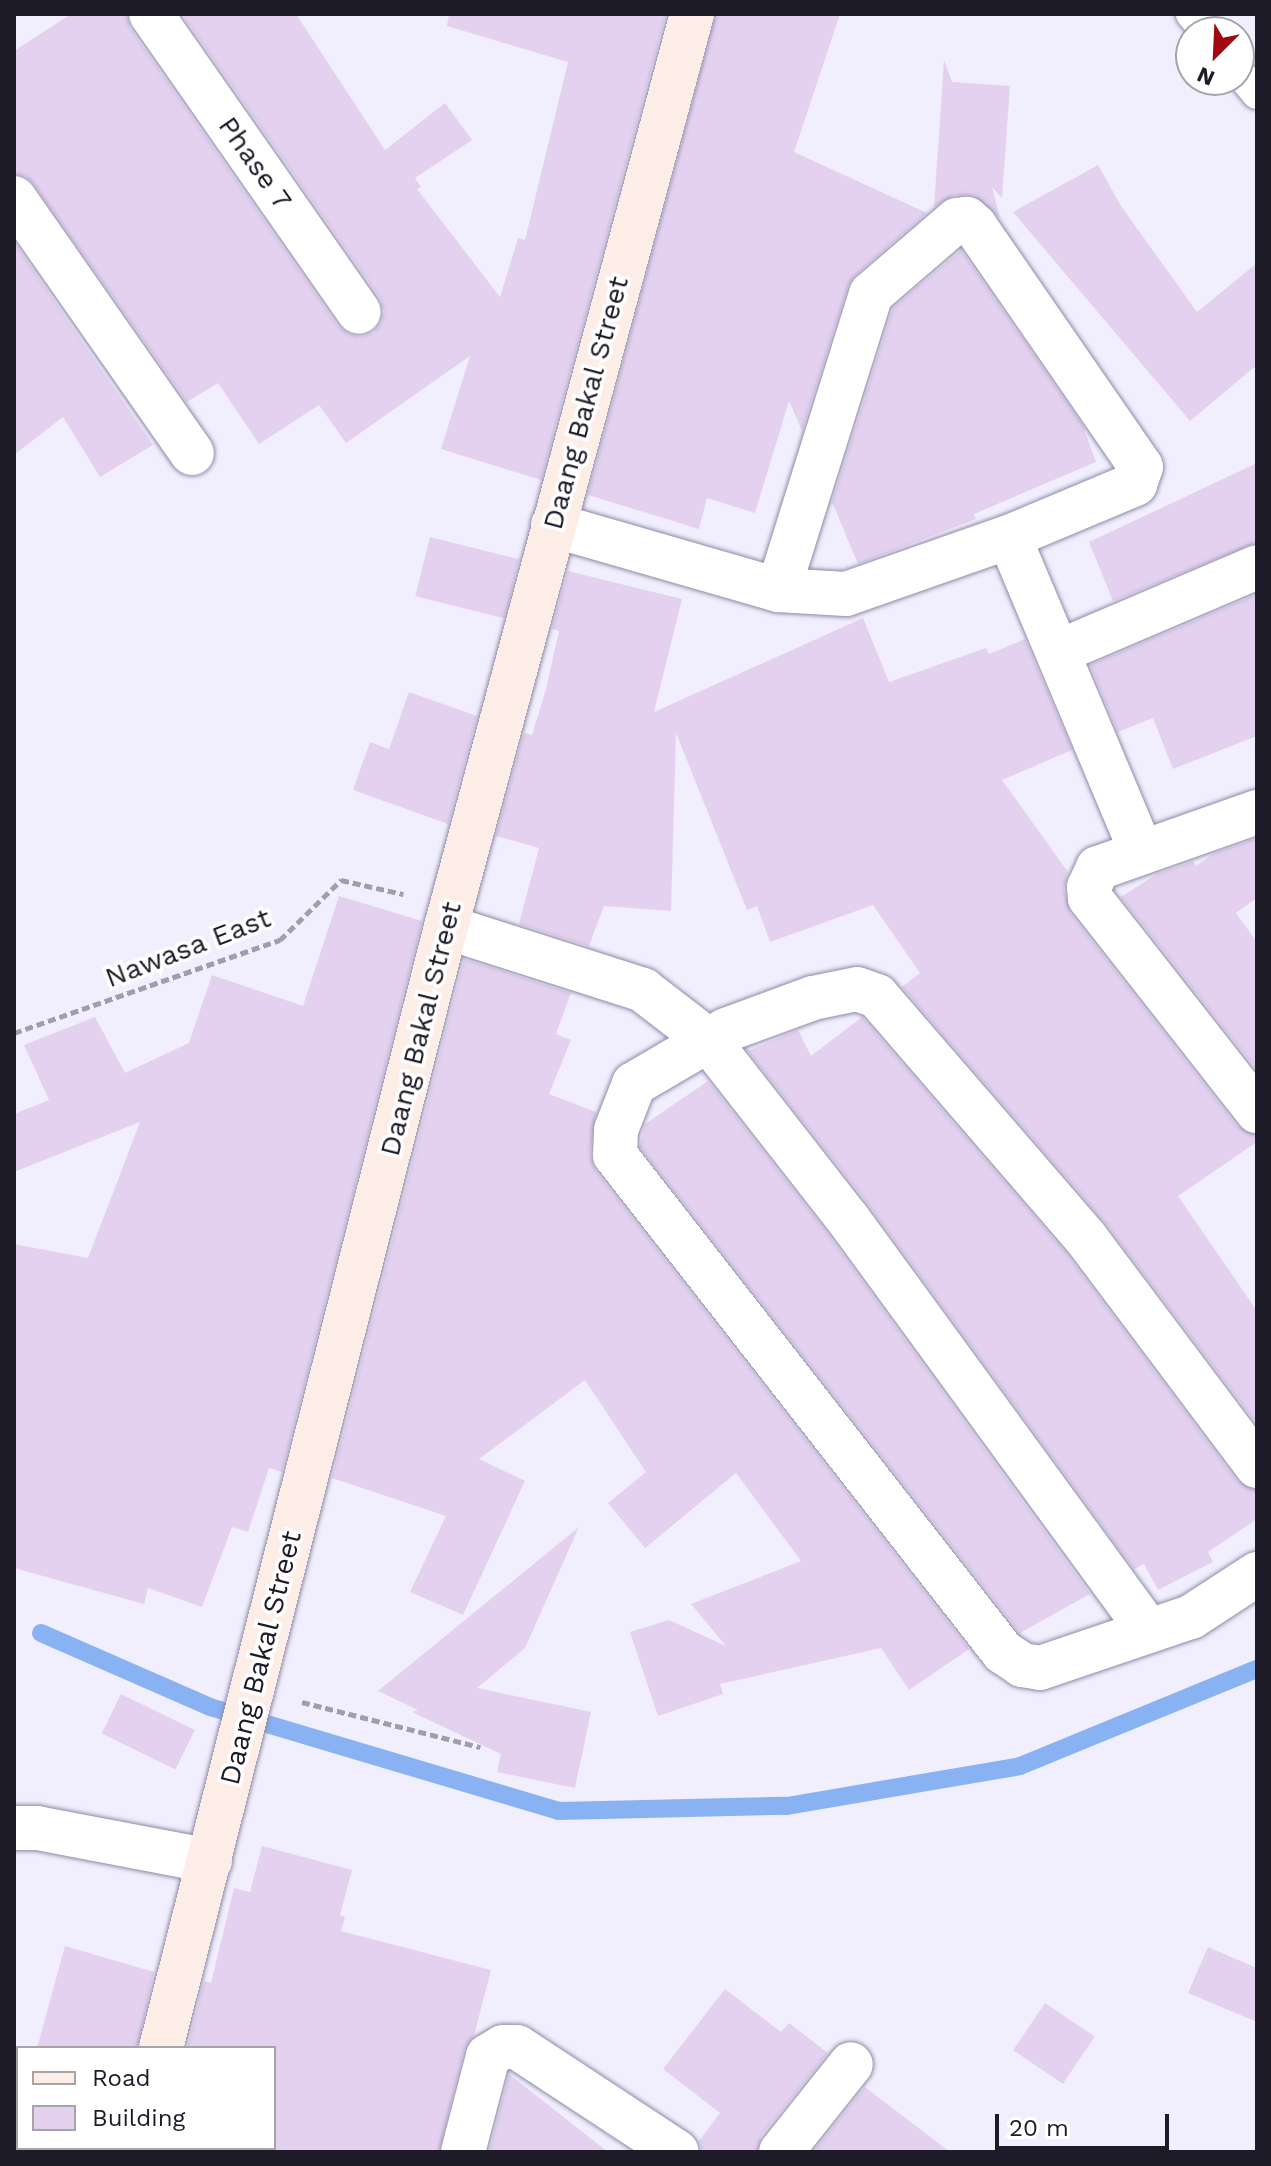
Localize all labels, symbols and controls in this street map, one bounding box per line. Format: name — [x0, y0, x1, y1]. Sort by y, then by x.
north arrow — [1175, 16, 1255, 96]
text: N — [1193, 62, 1218, 91]
street label: Phase 7 — [211, 110, 299, 216]
street label: Daang Bakal Street — [536, 272, 636, 534]
street label: Daang Bakal Street — [373, 898, 469, 1160]
street label: Nawasa East — [100, 901, 276, 995]
street label: Daang Bakal Street — [213, 1527, 309, 1789]
legend — [16, 2046, 276, 2150]
text: Road — [92, 2064, 151, 2092]
scale bar — [999, 2098, 1173, 2148]
text: Building — [92, 2104, 185, 2132]
text: 20 m — [1009, 2114, 1069, 2142]

